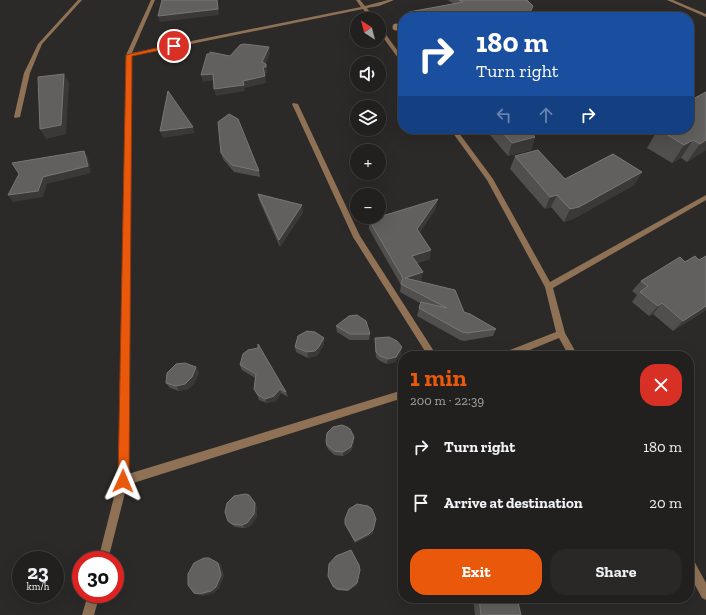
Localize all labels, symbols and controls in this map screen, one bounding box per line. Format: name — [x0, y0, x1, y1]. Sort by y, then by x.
north arrow — [350, 12, 386, 48]
map controls — [350, 12, 386, 224]
text: 180 m — [476, 26, 548, 59]
icon: right — [410, 28, 462, 80]
pin — [157, 29, 191, 63]
icon: arrive — [163, 35, 185, 57]
button: sound — [350, 56, 386, 92]
text: Turn right — [476, 60, 558, 82]
button: layers — [350, 100, 386, 136]
icon: left — [493, 104, 515, 126]
icon: ahead — [535, 104, 557, 126]
icon: right — [577, 104, 599, 126]
button: + — [350, 144, 386, 180]
button: − — [350, 188, 386, 224]
text: 1 min — [410, 363, 467, 392]
button: close — [640, 364, 682, 406]
text: 200 m · 22:39 — [410, 393, 484, 408]
icon: right — [410, 436, 432, 458]
text: Turn right — [444, 438, 515, 456]
text: 180 m — [643, 438, 682, 456]
position arrow — [102, 460, 144, 502]
icon: arrive — [410, 492, 432, 514]
text: Arrive at destination — [444, 494, 583, 512]
text: 20 m — [649, 494, 682, 512]
button: Exit — [410, 549, 542, 595]
button: Share — [550, 549, 682, 595]
speed limit sign: 30 — [72, 551, 124, 603]
text: 23 — [27, 560, 49, 584]
text: km/h — [27, 581, 49, 593]

